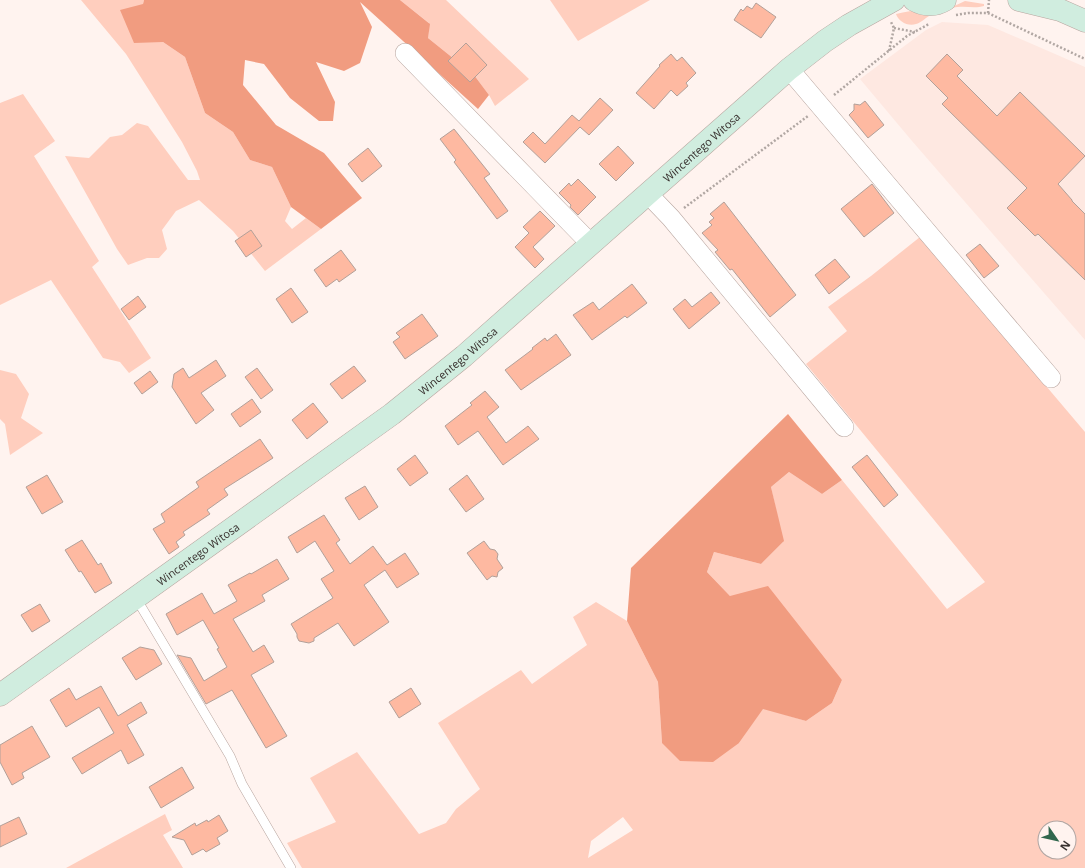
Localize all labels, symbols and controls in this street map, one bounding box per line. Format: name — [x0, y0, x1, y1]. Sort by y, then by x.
street label: Wincentego Witosa — [659, 108, 743, 185]
street label: Wincentego Witosa — [415, 323, 500, 398]
street label: Wincentego Witosa — [153, 519, 242, 588]
north arrow — [1037, 820, 1077, 860]
text: N — [1057, 838, 1074, 854]

